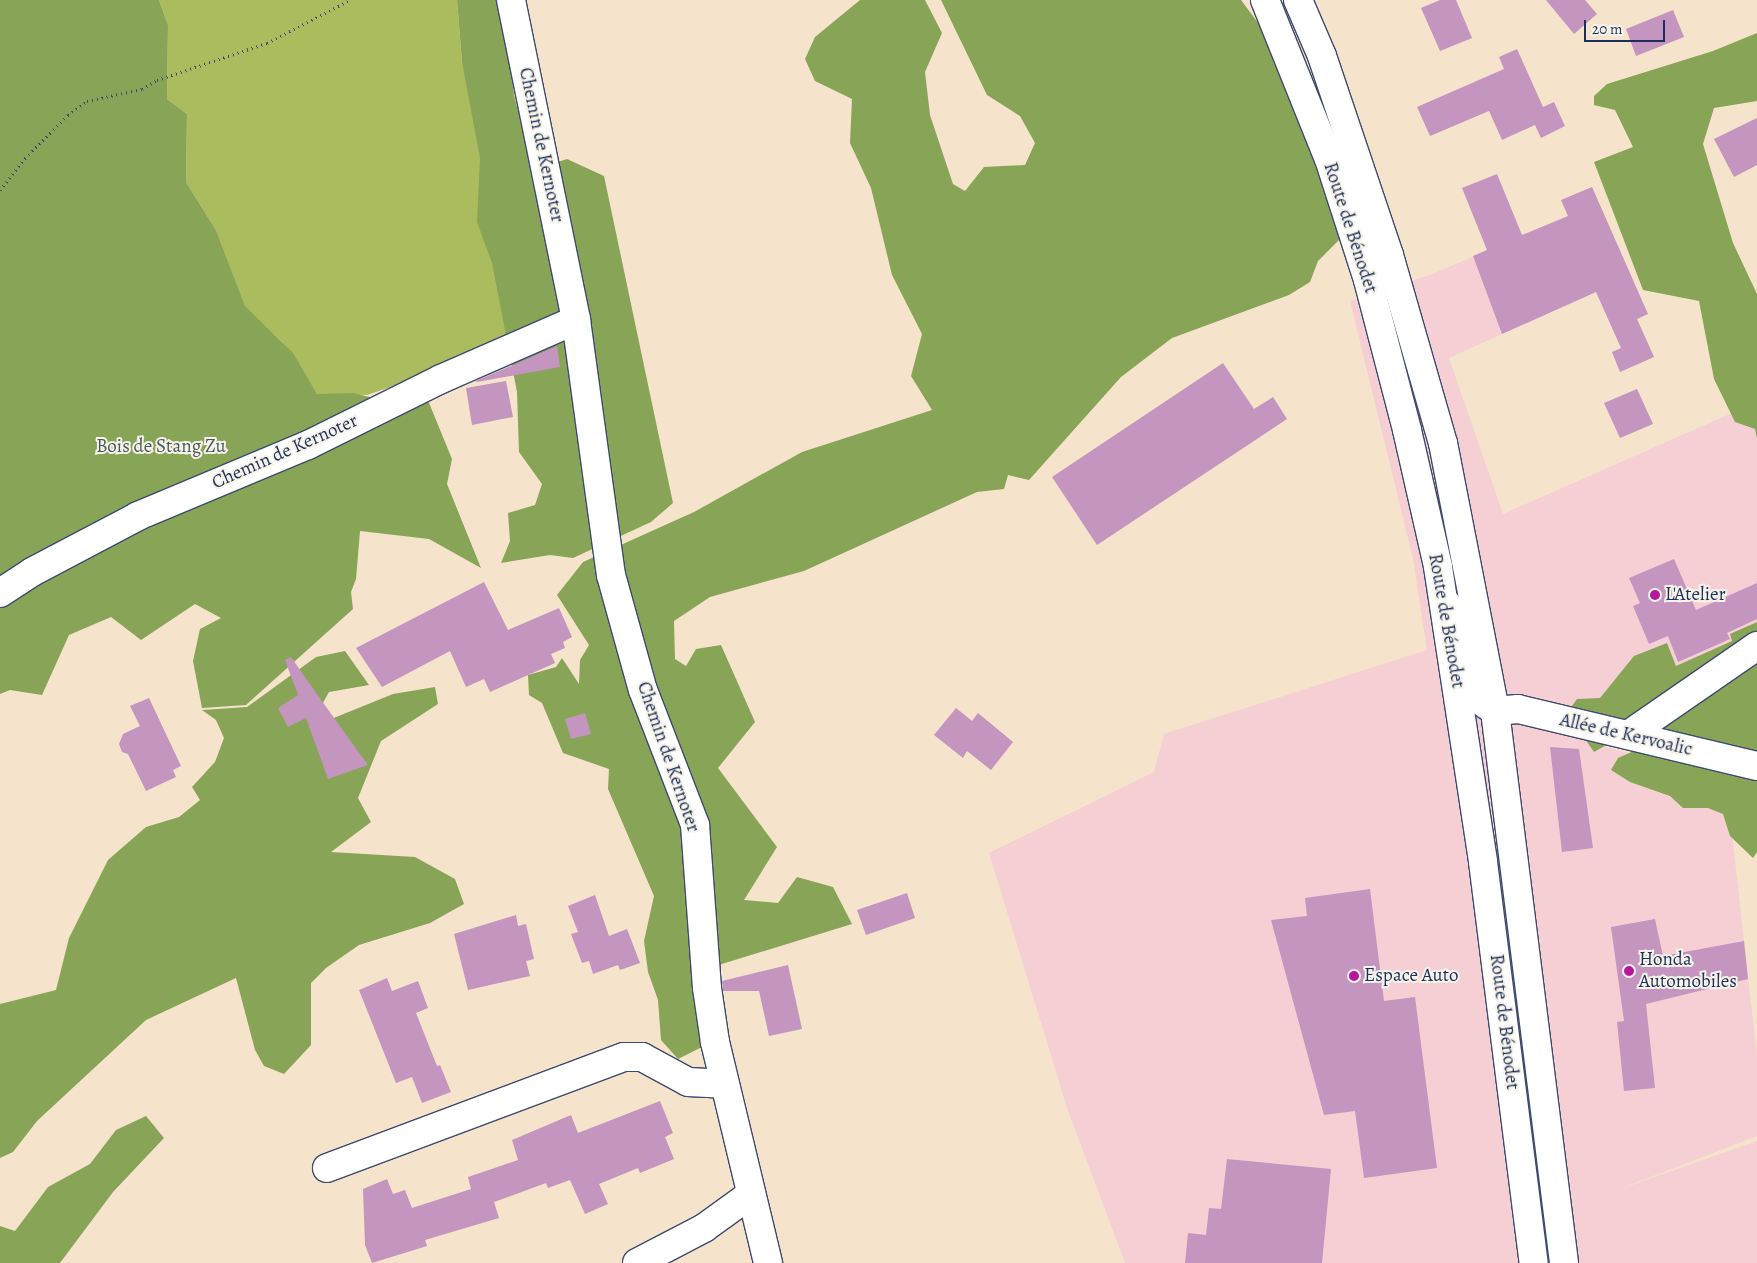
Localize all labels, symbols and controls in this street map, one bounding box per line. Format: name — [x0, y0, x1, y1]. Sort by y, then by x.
scale bar — [1587, 10, 1668, 42]
text: 20 m — [1592, 19, 1623, 39]
street label: Chemin de Kernoter — [513, 66, 569, 224]
street label: Route de Bénodet — [1318, 160, 1382, 296]
street label: Chemin de Kernoter — [208, 410, 362, 494]
park label: Bois de Stang Zu — [96, 436, 226, 458]
street label: Route de Bénodet — [1423, 552, 1469, 690]
place label: L'Atelier — [1665, 584, 1726, 606]
marker: L'Atelier — [1649, 589, 1661, 601]
street label: Chemin de Kernoter — [632, 679, 704, 835]
street label: Allée de Kervoalic — [1558, 709, 1694, 761]
place label: Honda Automobiles — [1639, 949, 1737, 993]
street label: Route de Bénodet — [1484, 953, 1524, 1091]
place label: Espace Auto — [1364, 965, 1459, 987]
marker: Honda Automobiles — [1623, 965, 1635, 977]
marker: Espace Auto — [1348, 970, 1360, 982]

